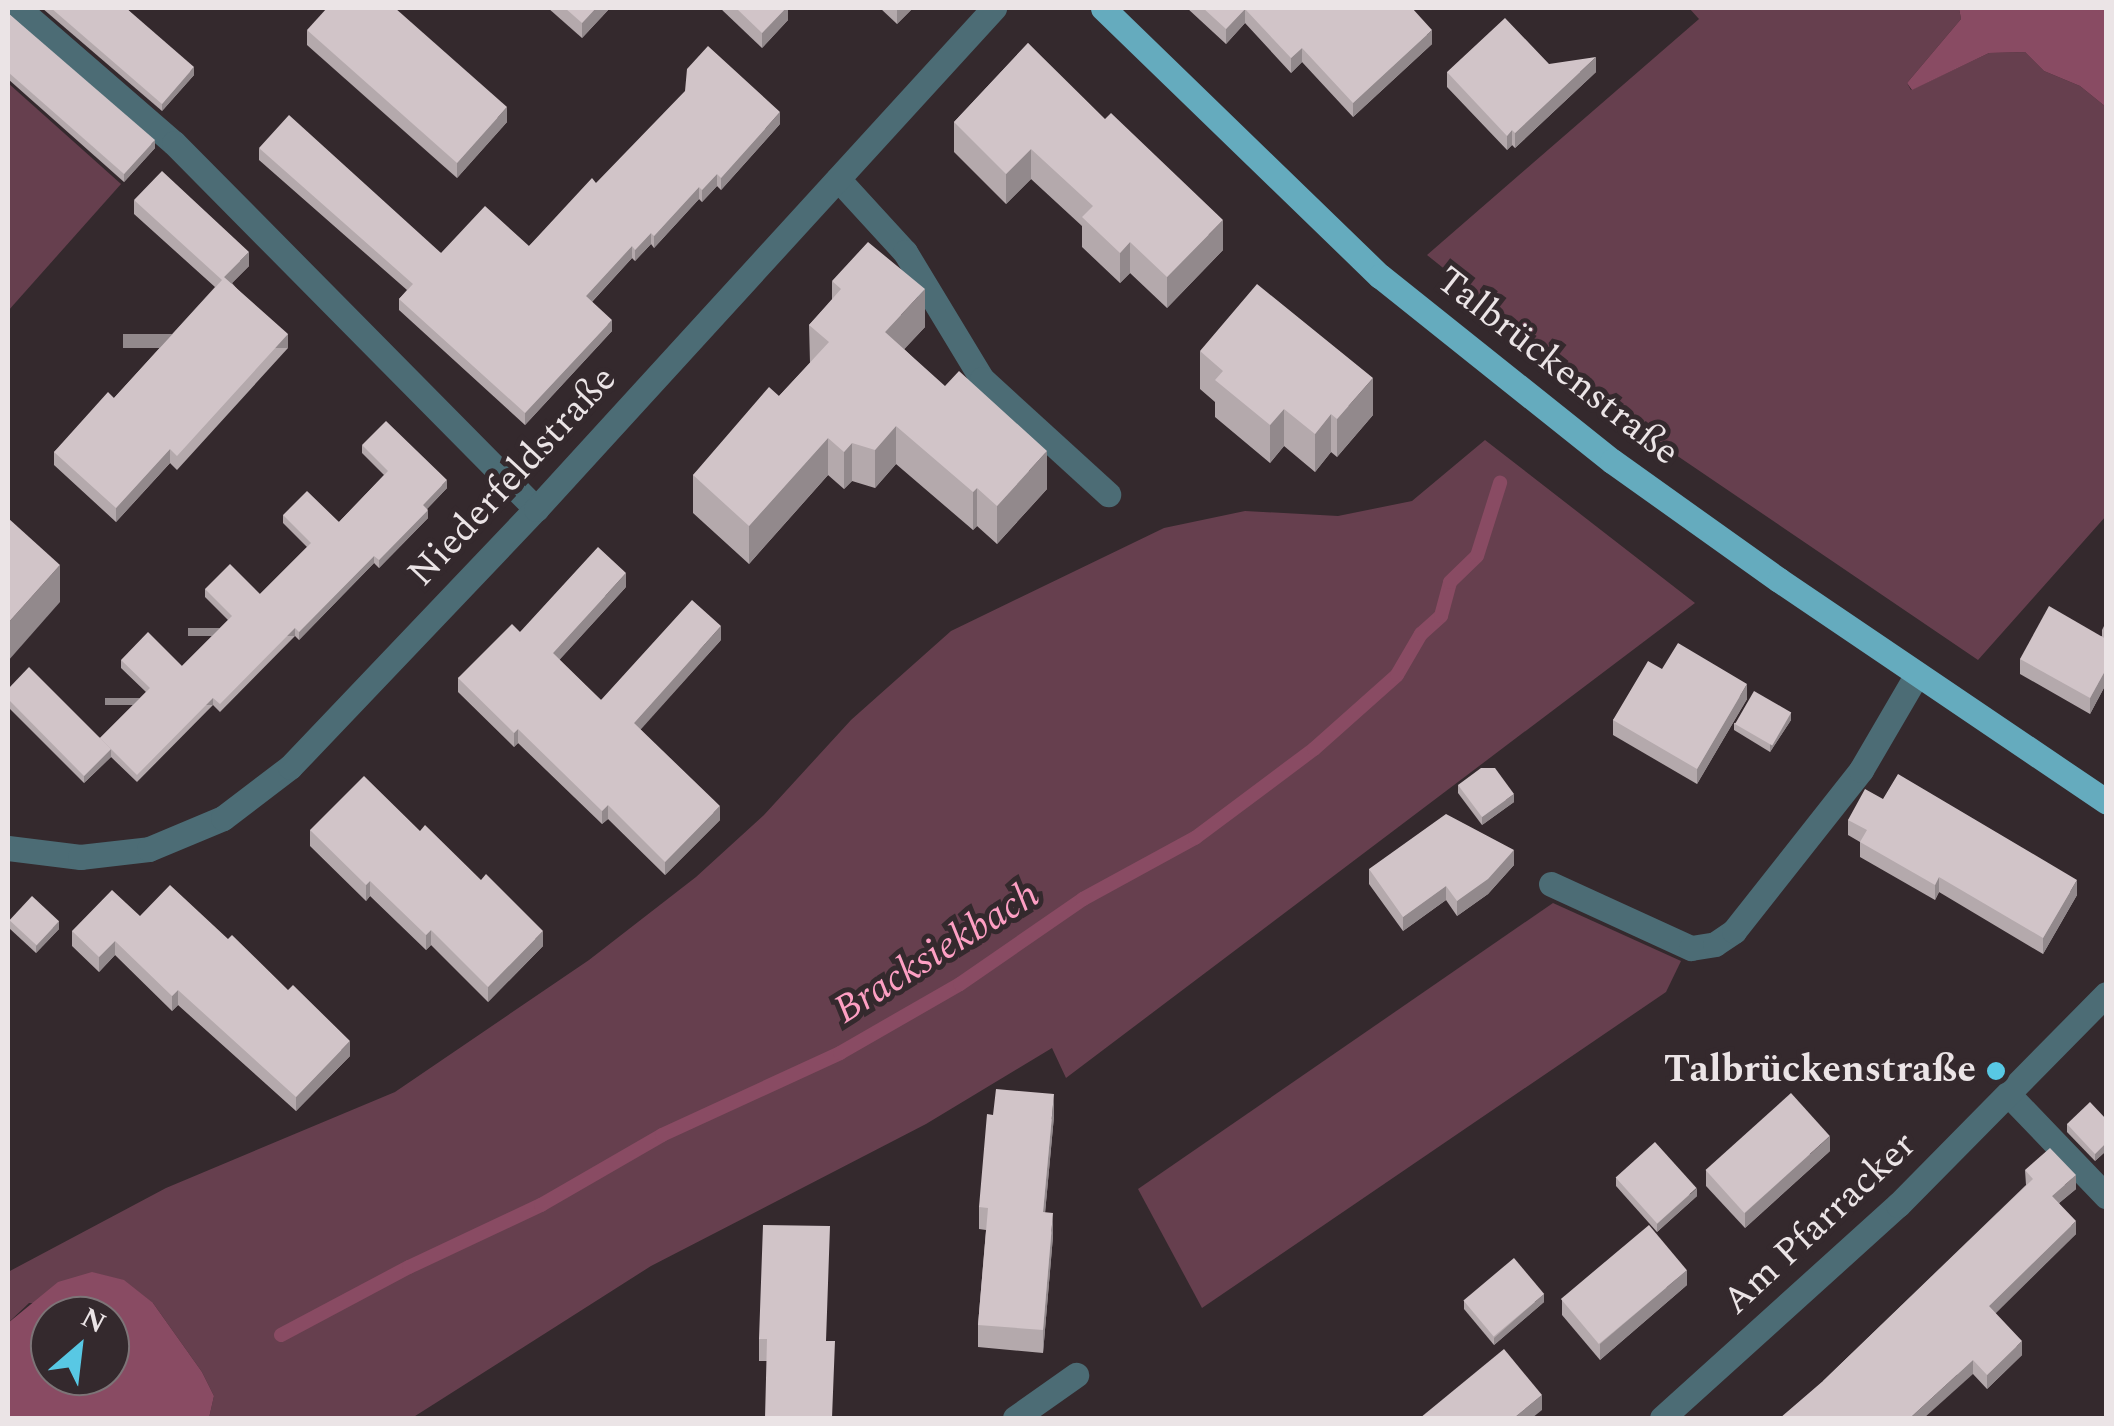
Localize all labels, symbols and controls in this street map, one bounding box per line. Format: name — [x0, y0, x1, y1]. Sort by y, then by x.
street label: Talbrückenstraße — [1426, 258, 1688, 476]
street label: Niederfeldstraße — [399, 357, 627, 597]
water label: Bracksiekbach — [826, 871, 1048, 1035]
place label: Talbrückenstraße — [1664, 1048, 1976, 1094]
marker: Talbrückenstraße — [1985, 1060, 2007, 1082]
street label: Am Pfarracker — [1714, 1123, 1926, 1325]
north arrow — [30, 1296, 130, 1396]
text: N — [73, 1296, 114, 1345]

